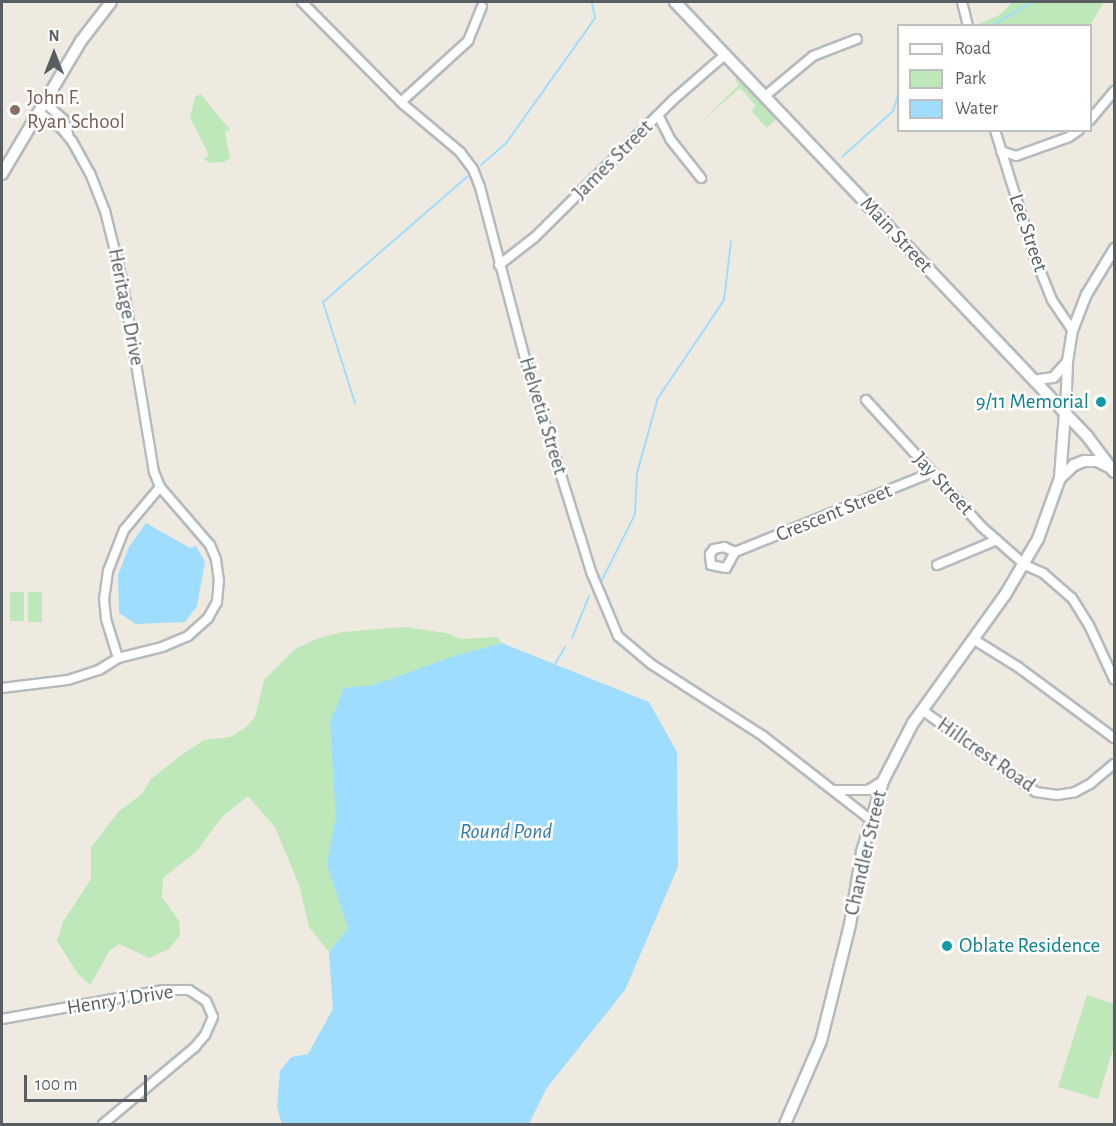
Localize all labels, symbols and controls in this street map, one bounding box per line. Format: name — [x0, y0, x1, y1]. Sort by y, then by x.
north arrow — [24, 24, 84, 84]
legend — [897, 24, 1092, 132]
text: N — [48, 28, 60, 44]
text: Road — [955, 40, 991, 58]
text: Park — [955, 70, 986, 88]
place label: John F. Ryan School — [27, 85, 125, 135]
text: Water — [955, 100, 998, 118]
marker: John F. Ryan School — [8, 103, 22, 117]
street label: James Street — [568, 115, 658, 205]
street label: Lee Street — [1003, 191, 1053, 275]
street label: Main Street — [854, 192, 938, 278]
street label: Heritage Drive — [102, 246, 150, 368]
street label: Helvetia Street — [513, 354, 573, 478]
place label: 9/11 Memorial — [976, 389, 1089, 415]
marker: 9/11 Memorial — [1094, 395, 1108, 409]
street label: Jay Street — [907, 447, 979, 521]
street label: Crescent Street — [772, 478, 896, 548]
street label: Hillcrest Road — [932, 712, 1040, 798]
street label: Chandler Street — [839, 788, 893, 918]
water label: Round Pond — [460, 819, 552, 845]
place label: Oblate Residence — [959, 933, 1100, 959]
marker: Oblate Residence — [940, 939, 954, 953]
street label: Henry J Drive — [65, 979, 175, 1021]
scale bar — [27, 1063, 150, 1101]
text: 100 m — [35, 1076, 78, 1094]

